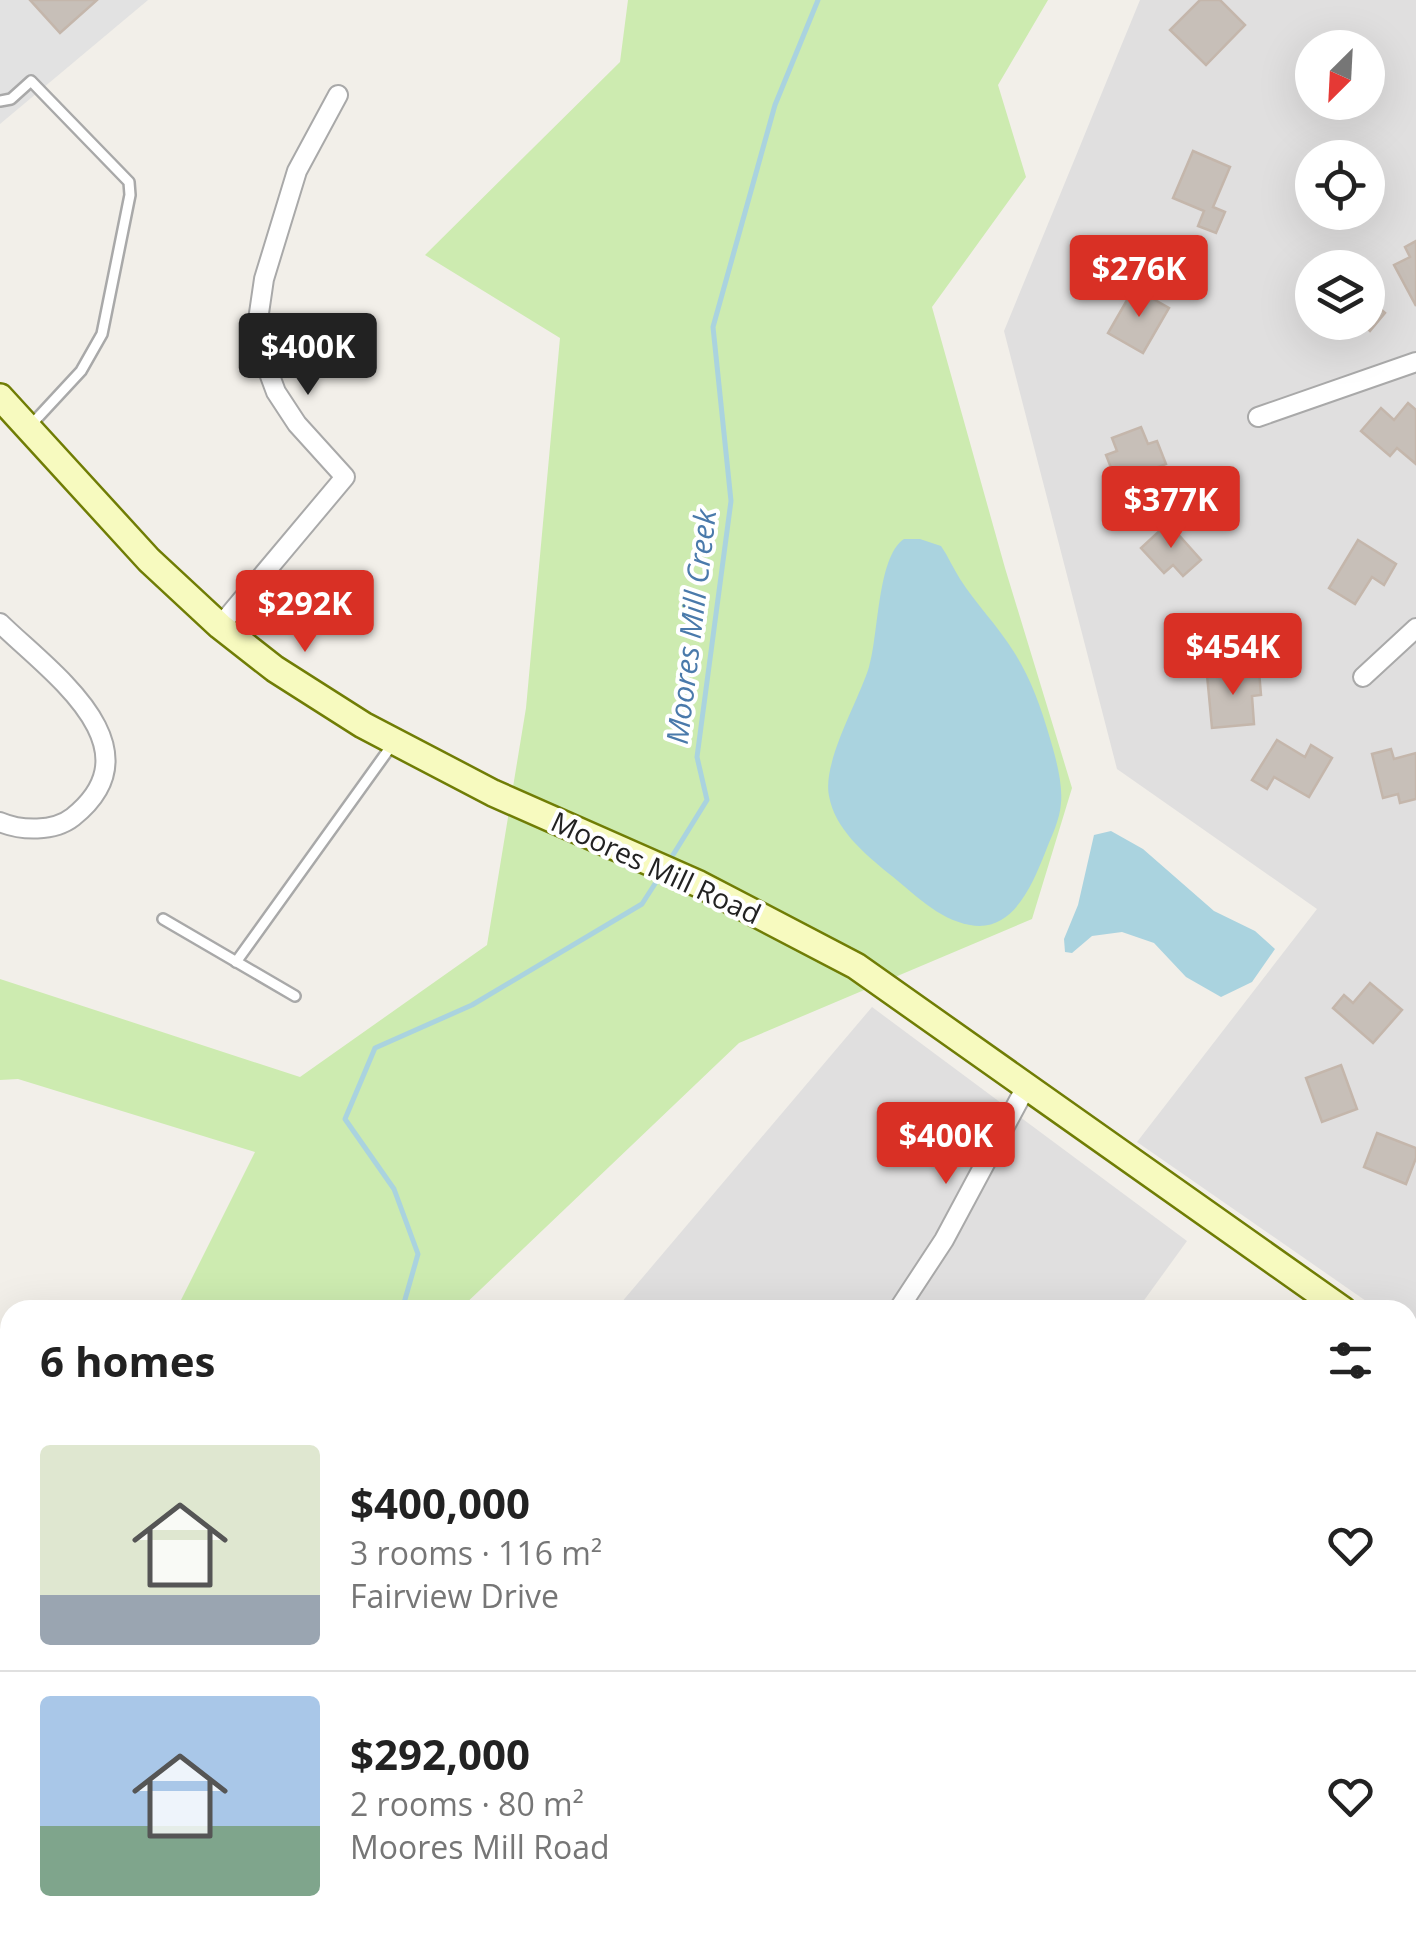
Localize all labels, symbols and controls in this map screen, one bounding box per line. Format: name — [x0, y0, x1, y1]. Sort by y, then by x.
north arrow — [1295, 30, 1385, 120]
map controls — [1295, 30, 1385, 340]
button: locate — [1295, 140, 1385, 230]
pin: $276K — [1069, 235, 1209, 320]
text: $276K — [1092, 246, 1186, 289]
button: layers — [1295, 250, 1385, 340]
pin: $400K — [238, 313, 378, 398]
text: $400K — [261, 324, 355, 367]
pin: $377K — [1101, 466, 1241, 551]
text: $377K — [1124, 477, 1218, 520]
water label: Moores Mill Creek — [656, 506, 725, 746]
pin: $292K — [235, 570, 375, 655]
text: $292K — [258, 581, 352, 624]
pin: $454K — [1163, 613, 1303, 698]
text: $454K — [1186, 624, 1280, 667]
street label: Moores Mill Road — [545, 802, 767, 932]
pin: $400K — [876, 1102, 1016, 1187]
text: $400K — [899, 1113, 993, 1156]
text: 6 homes — [40, 1332, 215, 1389]
icon: filters — [1323, 1333, 1378, 1388]
text: $400,000 — [350, 1474, 530, 1531]
icon: home — [120, 1485, 240, 1605]
icon: heart — [1323, 1518, 1378, 1573]
text: 3 rooms · 116 m² — [350, 1531, 602, 1574]
text: Fairview Drive — [350, 1574, 559, 1617]
text: $292,000 — [350, 1725, 530, 1782]
icon: home — [120, 1736, 240, 1856]
icon: heart — [1323, 1769, 1378, 1824]
text: 2 rooms · 80 m² — [350, 1782, 584, 1825]
text: Moores Mill Road — [350, 1825, 610, 1868]

